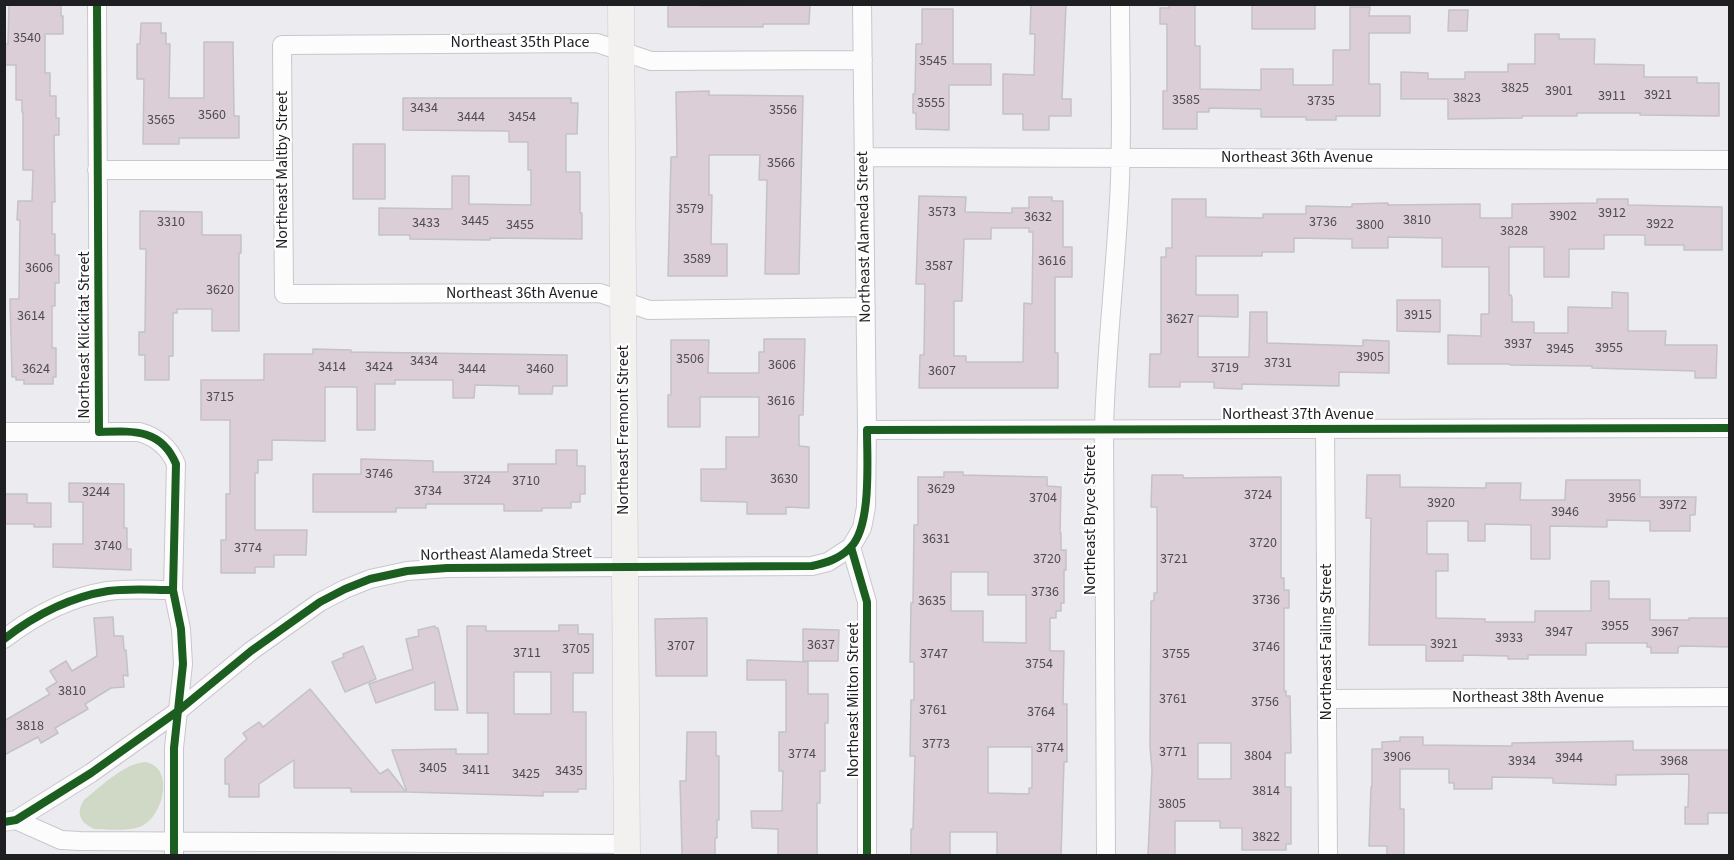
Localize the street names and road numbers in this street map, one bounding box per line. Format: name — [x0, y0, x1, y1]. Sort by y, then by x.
street label: Northeast 35th Place — [451, 33, 589, 53]
street label: Northeast Maltby Street — [273, 91, 293, 249]
street label: Northeast 36th Avenue — [1221, 148, 1373, 168]
street label: Northeast Alameda Street — [854, 151, 876, 323]
street label: Northeast Klickitat Street — [75, 251, 95, 419]
street label: Northeast 36th Avenue — [446, 284, 598, 304]
street label: Northeast Fremont Street — [614, 345, 634, 515]
street label: Northeast 37th Avenue — [1222, 405, 1374, 425]
street label: Northeast Bryce Street — [1081, 445, 1101, 595]
street label: Northeast Alameda Street — [420, 544, 592, 566]
street label: Northeast Failing Street — [1317, 564, 1337, 720]
street label: Northeast Milton Street — [844, 622, 864, 778]
street label: Northeast 38th Avenue — [1452, 688, 1604, 708]

